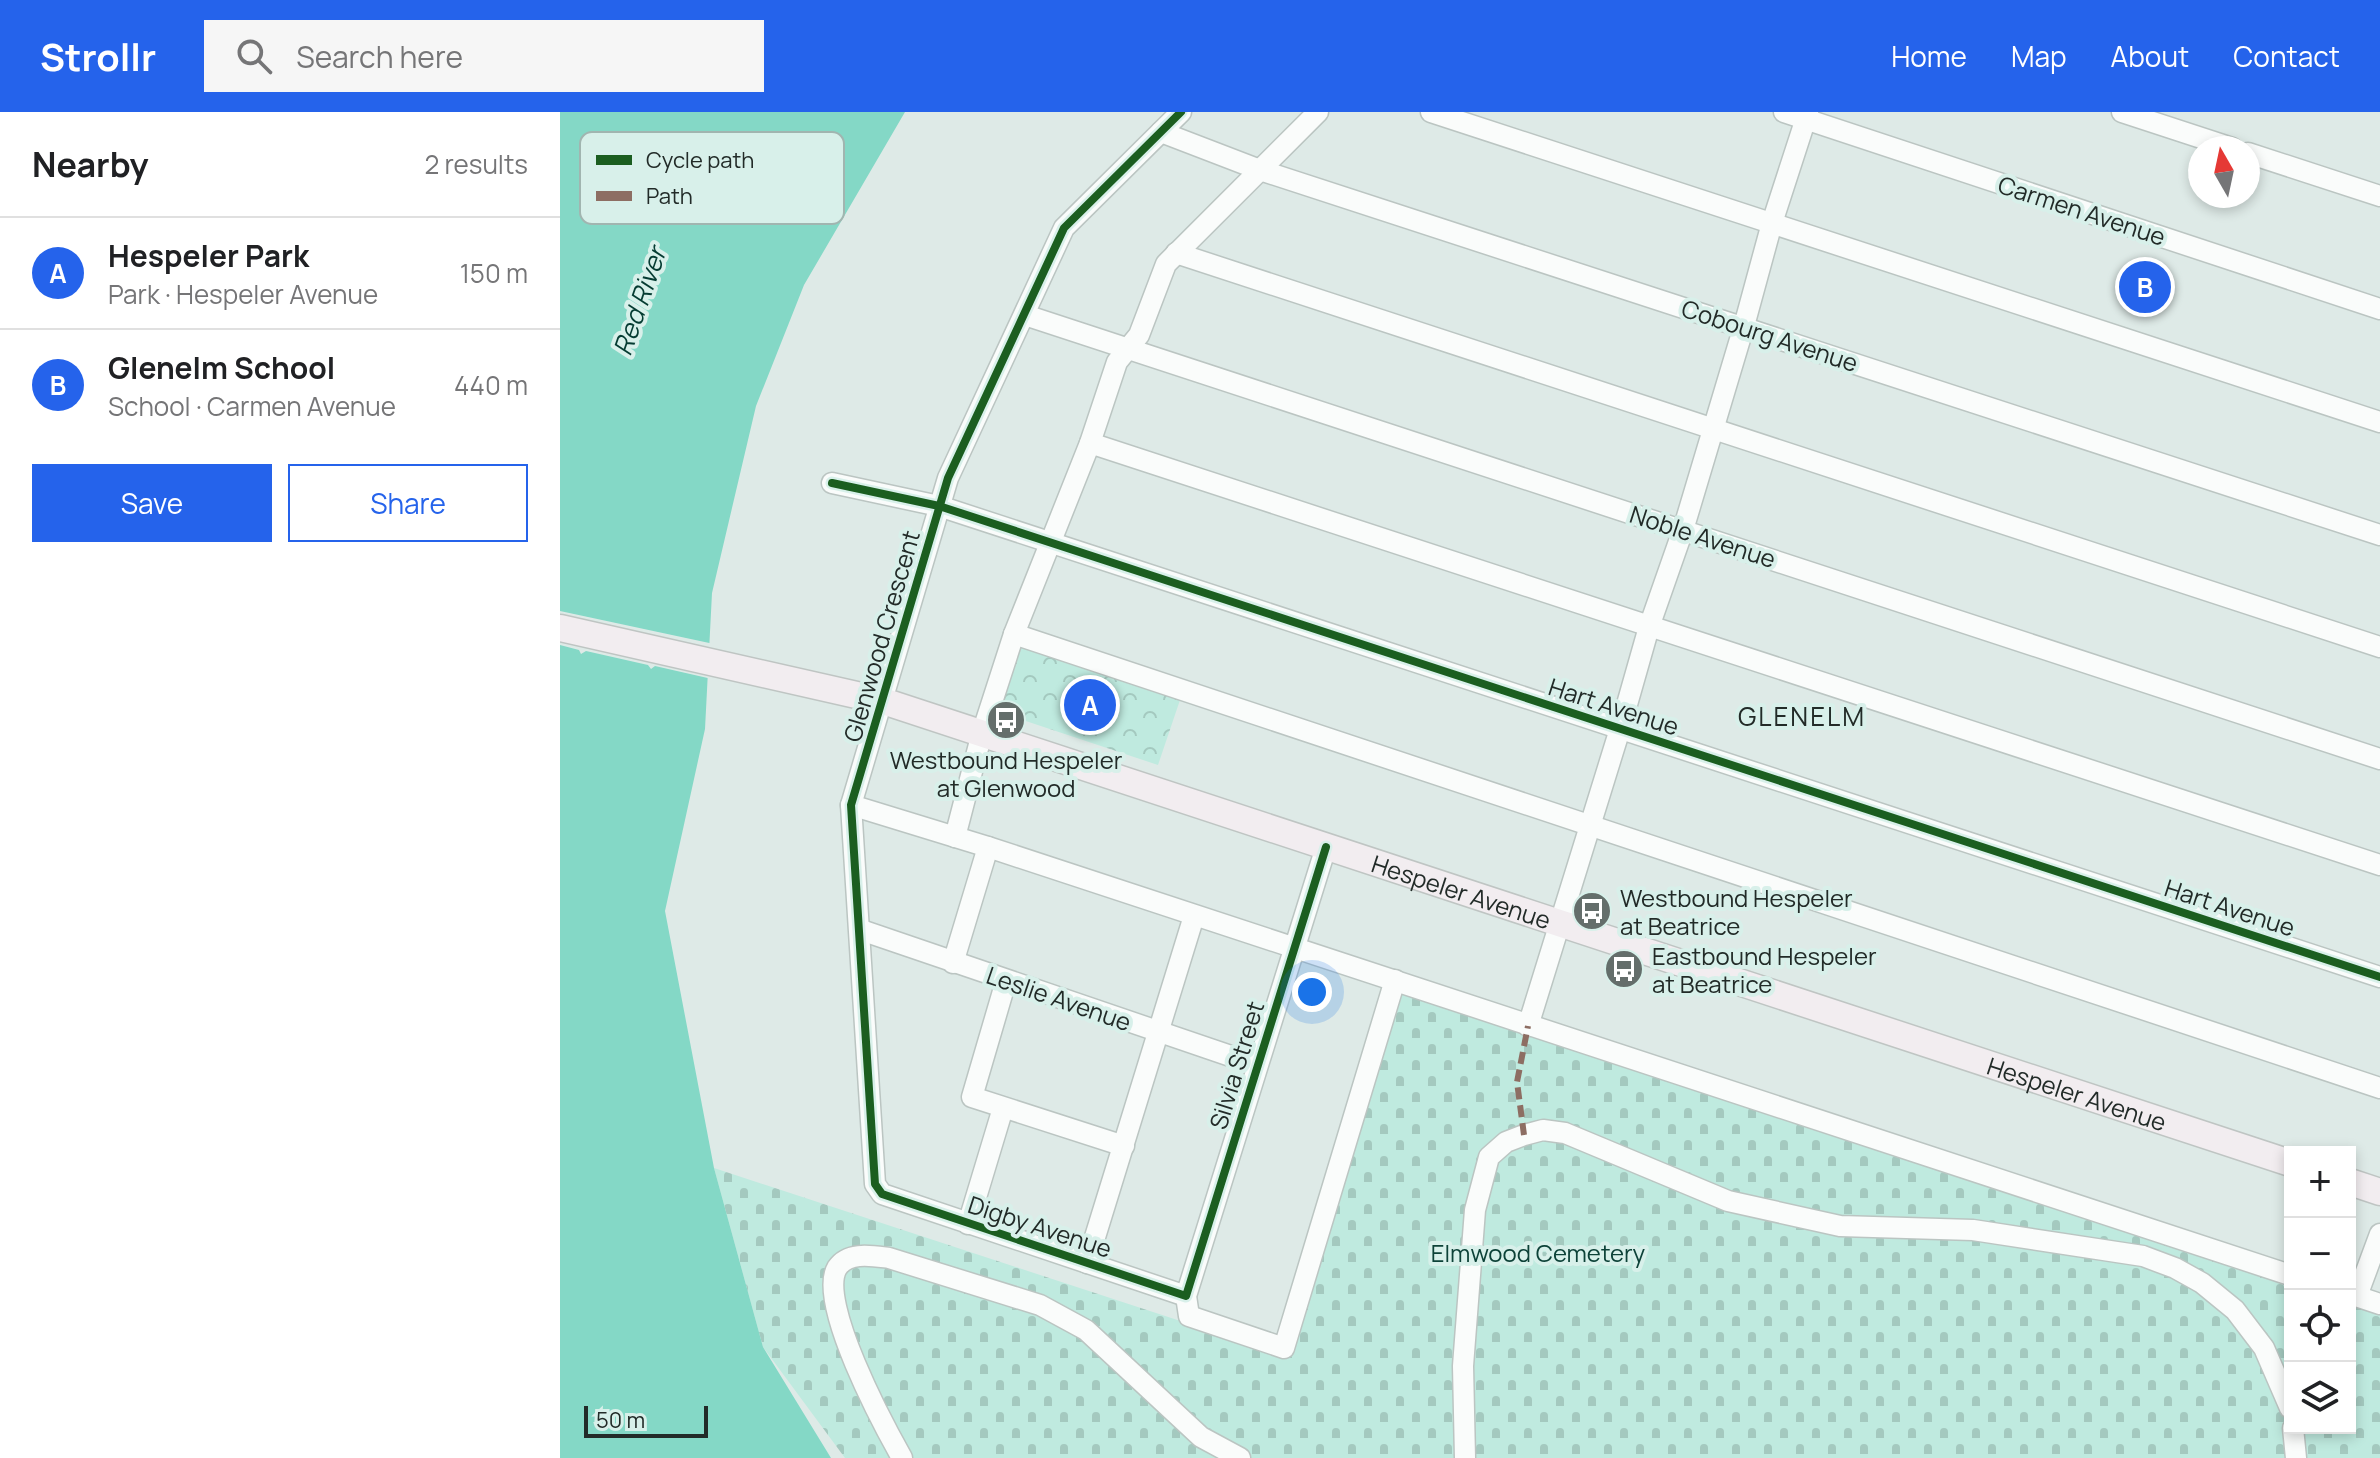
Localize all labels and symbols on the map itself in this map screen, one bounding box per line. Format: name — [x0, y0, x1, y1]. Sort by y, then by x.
legend — [580, 132, 844, 224]
north arrow — [2188, 136, 2260, 208]
text: Cycle path — [646, 145, 754, 175]
street label: Carmen Avenue — [1994, 167, 2170, 253]
text: Path — [646, 181, 693, 211]
water label: Red River — [604, 239, 675, 360]
pin: B — [2119, 257, 2171, 317]
street label: Cobourg Avenue — [1678, 291, 1862, 379]
street label: Noble Avenue — [1626, 497, 1780, 575]
street label: Glenwood Crescent — [835, 526, 927, 746]
street label: Hart Avenue — [1545, 669, 1683, 743]
pin: A — [1064, 675, 1116, 735]
district label: GLENELM — [1738, 698, 1866, 734]
bus stop icon: Westbound Hespeler at Glenwood — [985, 699, 1027, 741]
place label: Westbound Hespeler at Glenwood — [890, 743, 1123, 804]
street label: Hespeler Avenue — [1368, 846, 1555, 936]
street label: Hart Avenue — [2161, 870, 2299, 944]
place label: Westbound Hespeler at Beatrice — [1620, 881, 1853, 942]
bus stop icon: Westbound Hespeler at Beatrice — [1571, 890, 1613, 932]
place label: Eastbound Hespeler at Beatrice — [1652, 939, 1877, 1000]
bus stop icon: Eastbound Hespeler at Beatrice — [1603, 948, 1645, 990]
street label: Leslie Avenue — [982, 958, 1136, 1038]
your location — [1292, 972, 1332, 1012]
street label: Silvia Street — [1201, 997, 1271, 1133]
street label: Hespeler Avenue — [1983, 1048, 2171, 1138]
street label: Digby Avenue — [964, 1187, 1116, 1265]
park label: Elmwood Cemetery — [1431, 1236, 1646, 1269]
scale bar — [584, 1402, 708, 1438]

